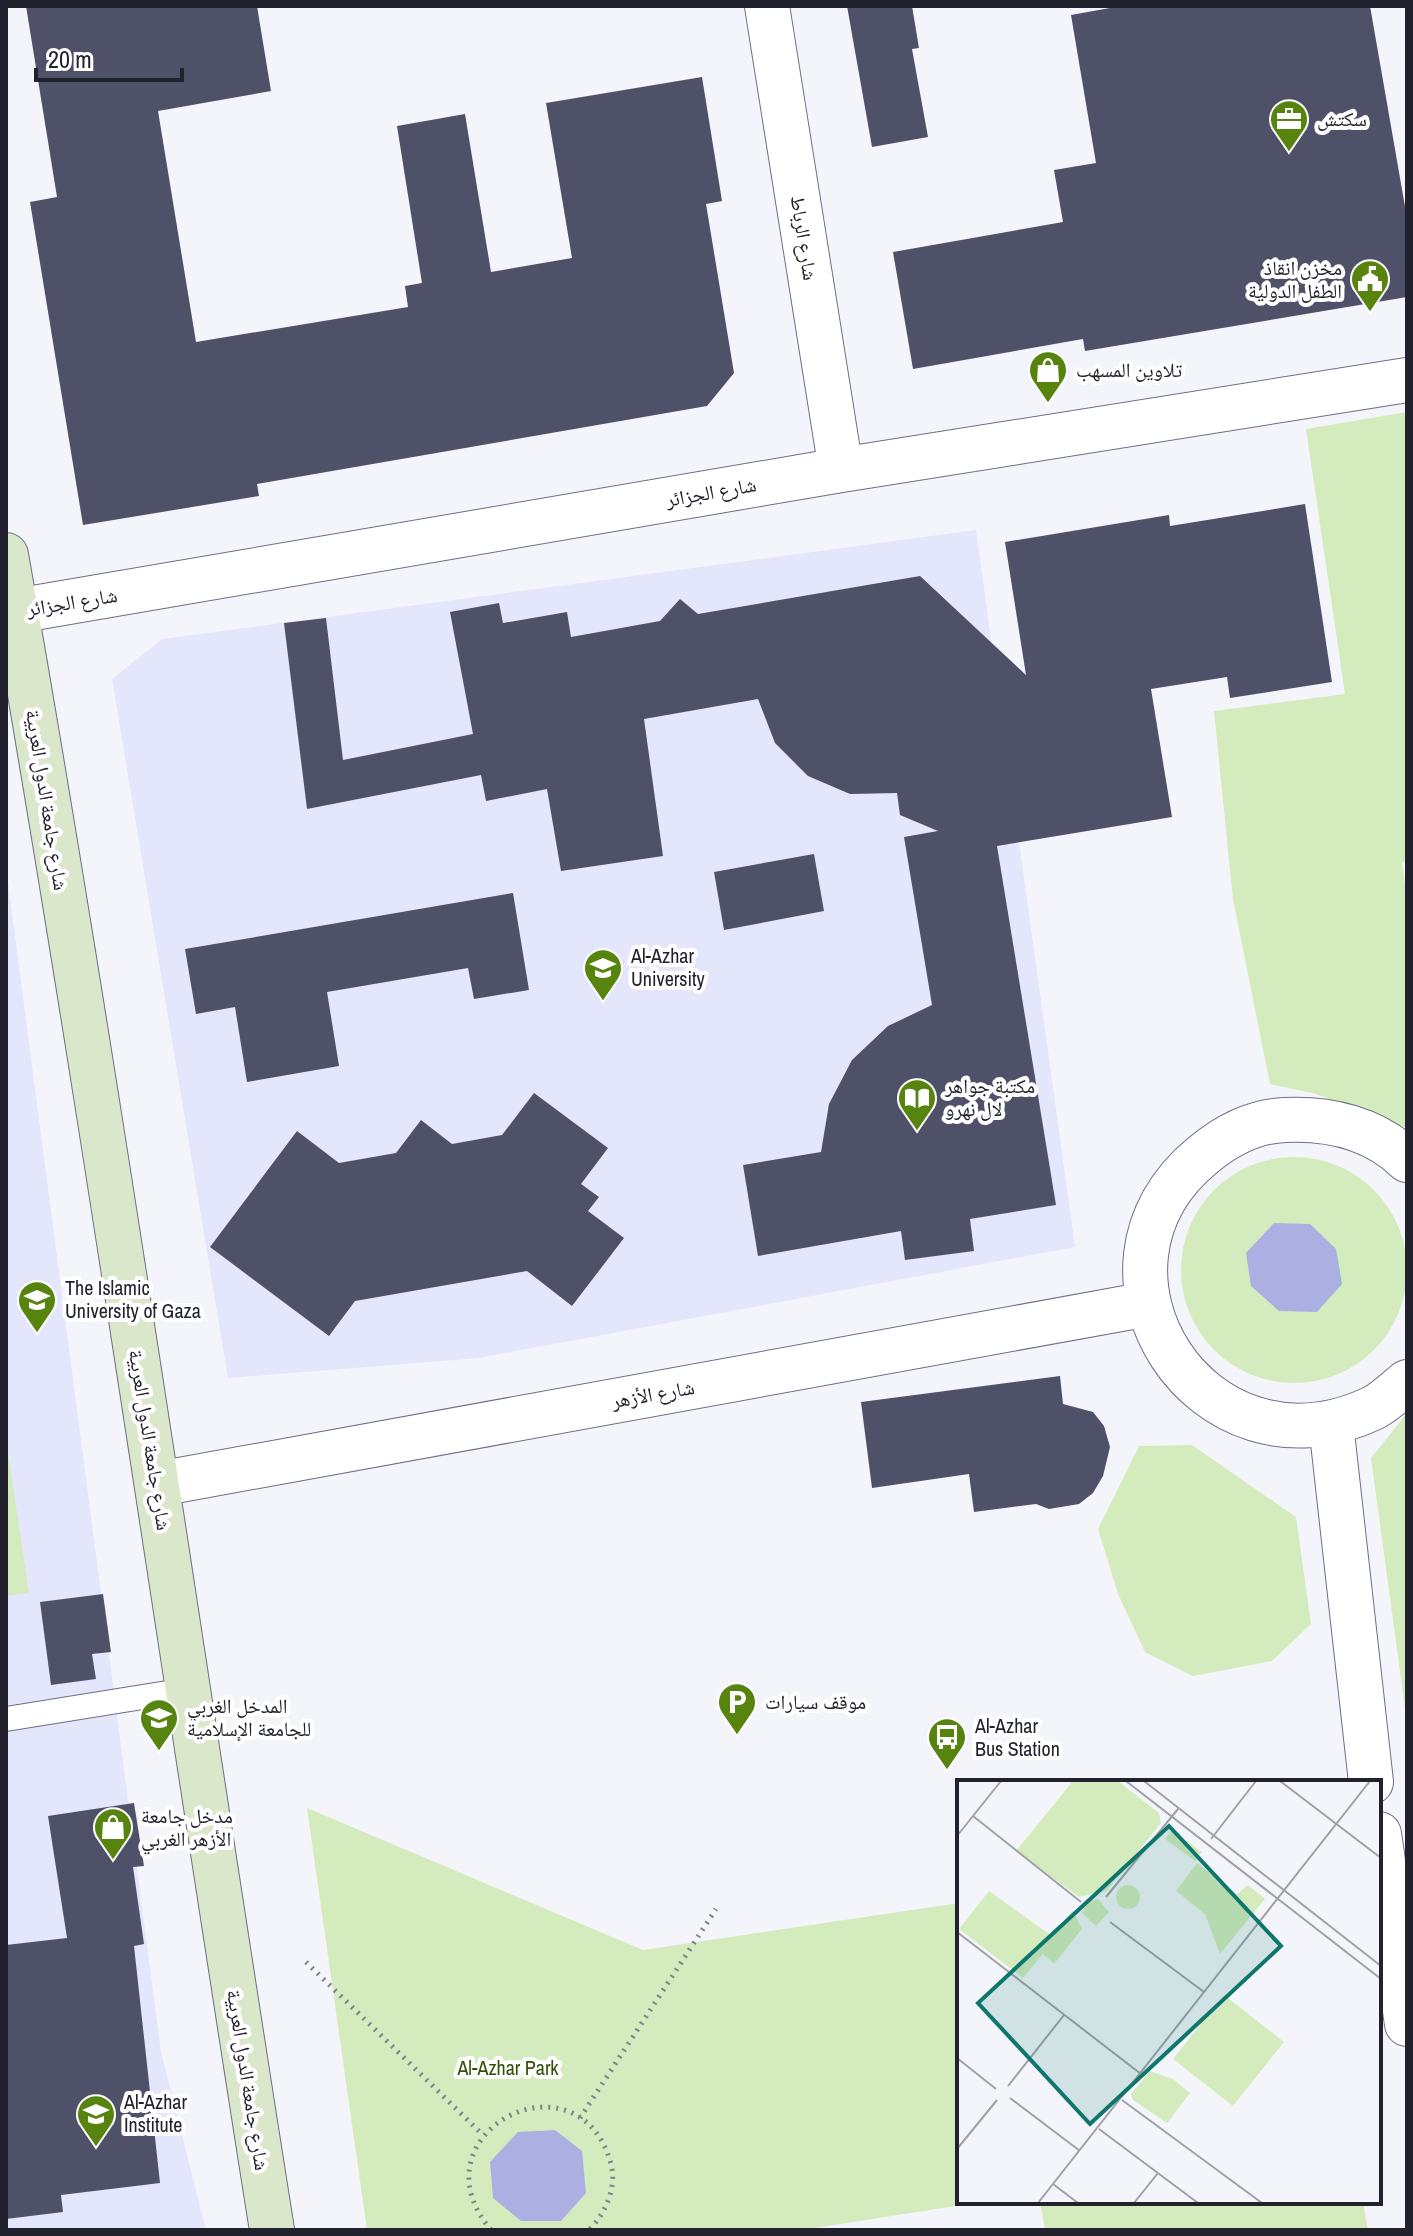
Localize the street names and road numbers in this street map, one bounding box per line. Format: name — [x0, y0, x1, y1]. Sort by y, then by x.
street label: شارع الرباط — [784, 194, 825, 282]
street label: شارع الجزائر — [663, 470, 758, 513]
street label: شارع الجزائر — [24, 581, 119, 622]
street label: شارع جامعة الدول العربية — [20, 708, 75, 892]
street label: شارع جامعة الدول العربية — [123, 1348, 178, 1532]
street label: شارع الأزهر — [608, 1373, 696, 1414]
street label: شارع جامعة الدول العربية — [221, 1988, 276, 2172]

